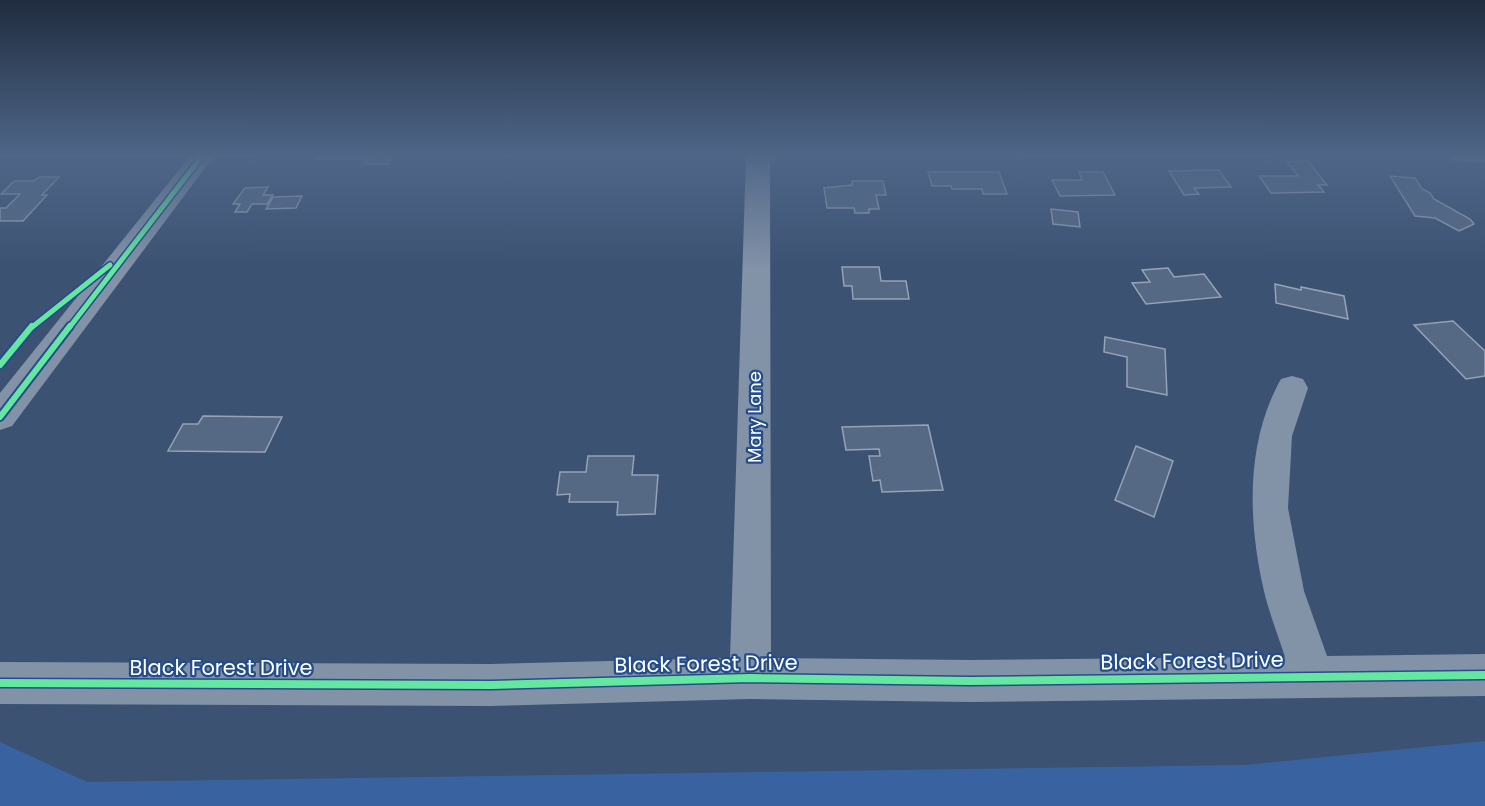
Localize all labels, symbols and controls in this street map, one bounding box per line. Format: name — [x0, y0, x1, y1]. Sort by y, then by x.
street label: Mary Lane — [742, 371, 767, 463]
street label: Black Forest Drive — [1100, 644, 1284, 677]
street label: Black Forest Drive — [614, 647, 798, 680]
street label: Black Forest Drive — [129, 653, 313, 682]

